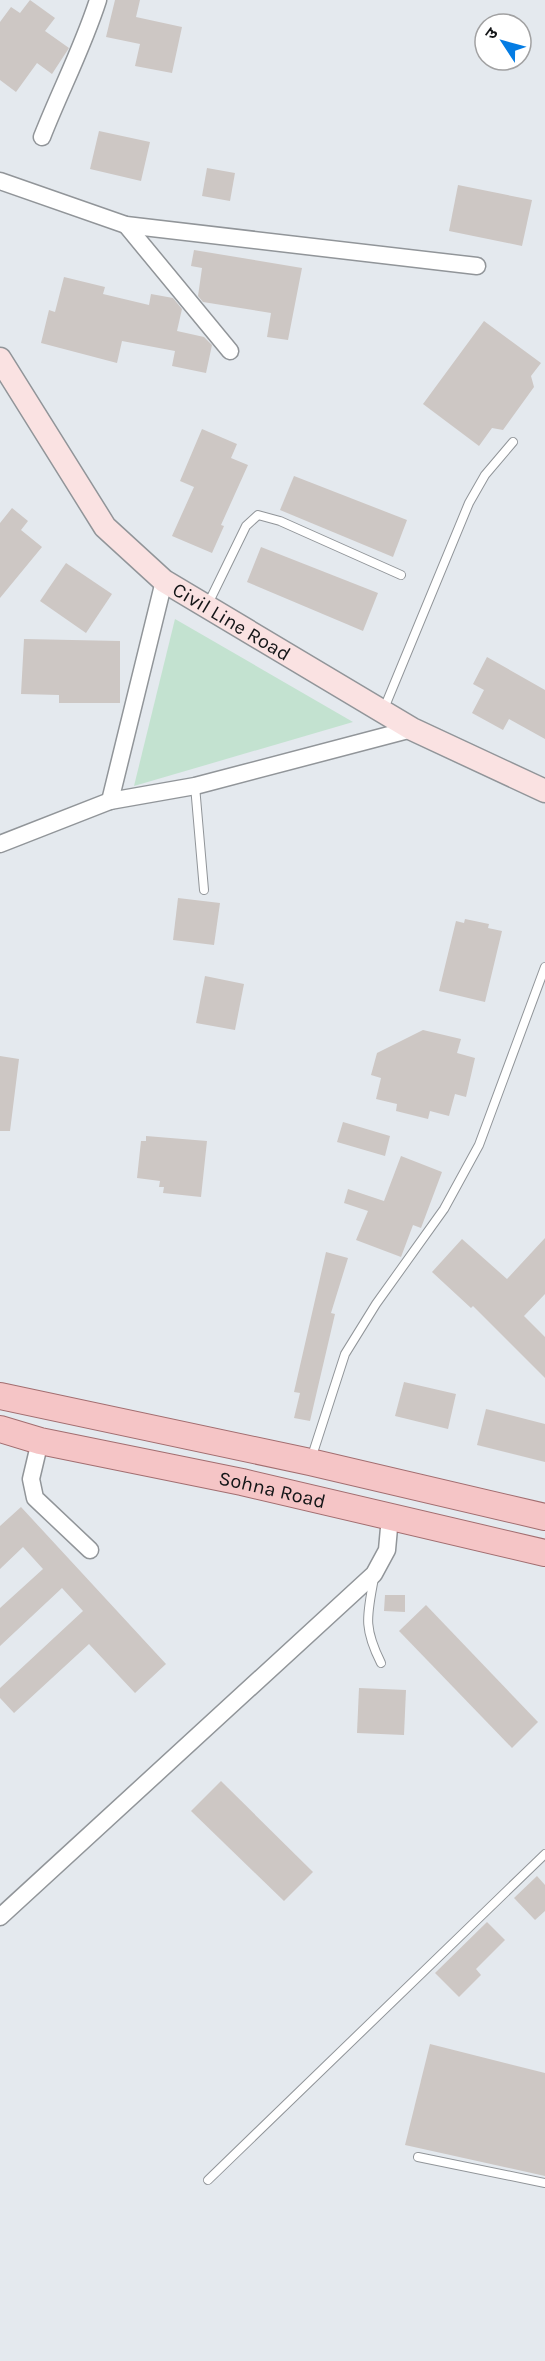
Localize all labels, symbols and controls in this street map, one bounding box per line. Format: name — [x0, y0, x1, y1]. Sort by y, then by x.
north arrow — [473, 12, 533, 72]
text: उ — [481, 24, 502, 43]
street label: Civil Line Road — [169, 577, 295, 665]
street label: Sohna Road — [217, 1466, 328, 1513]

